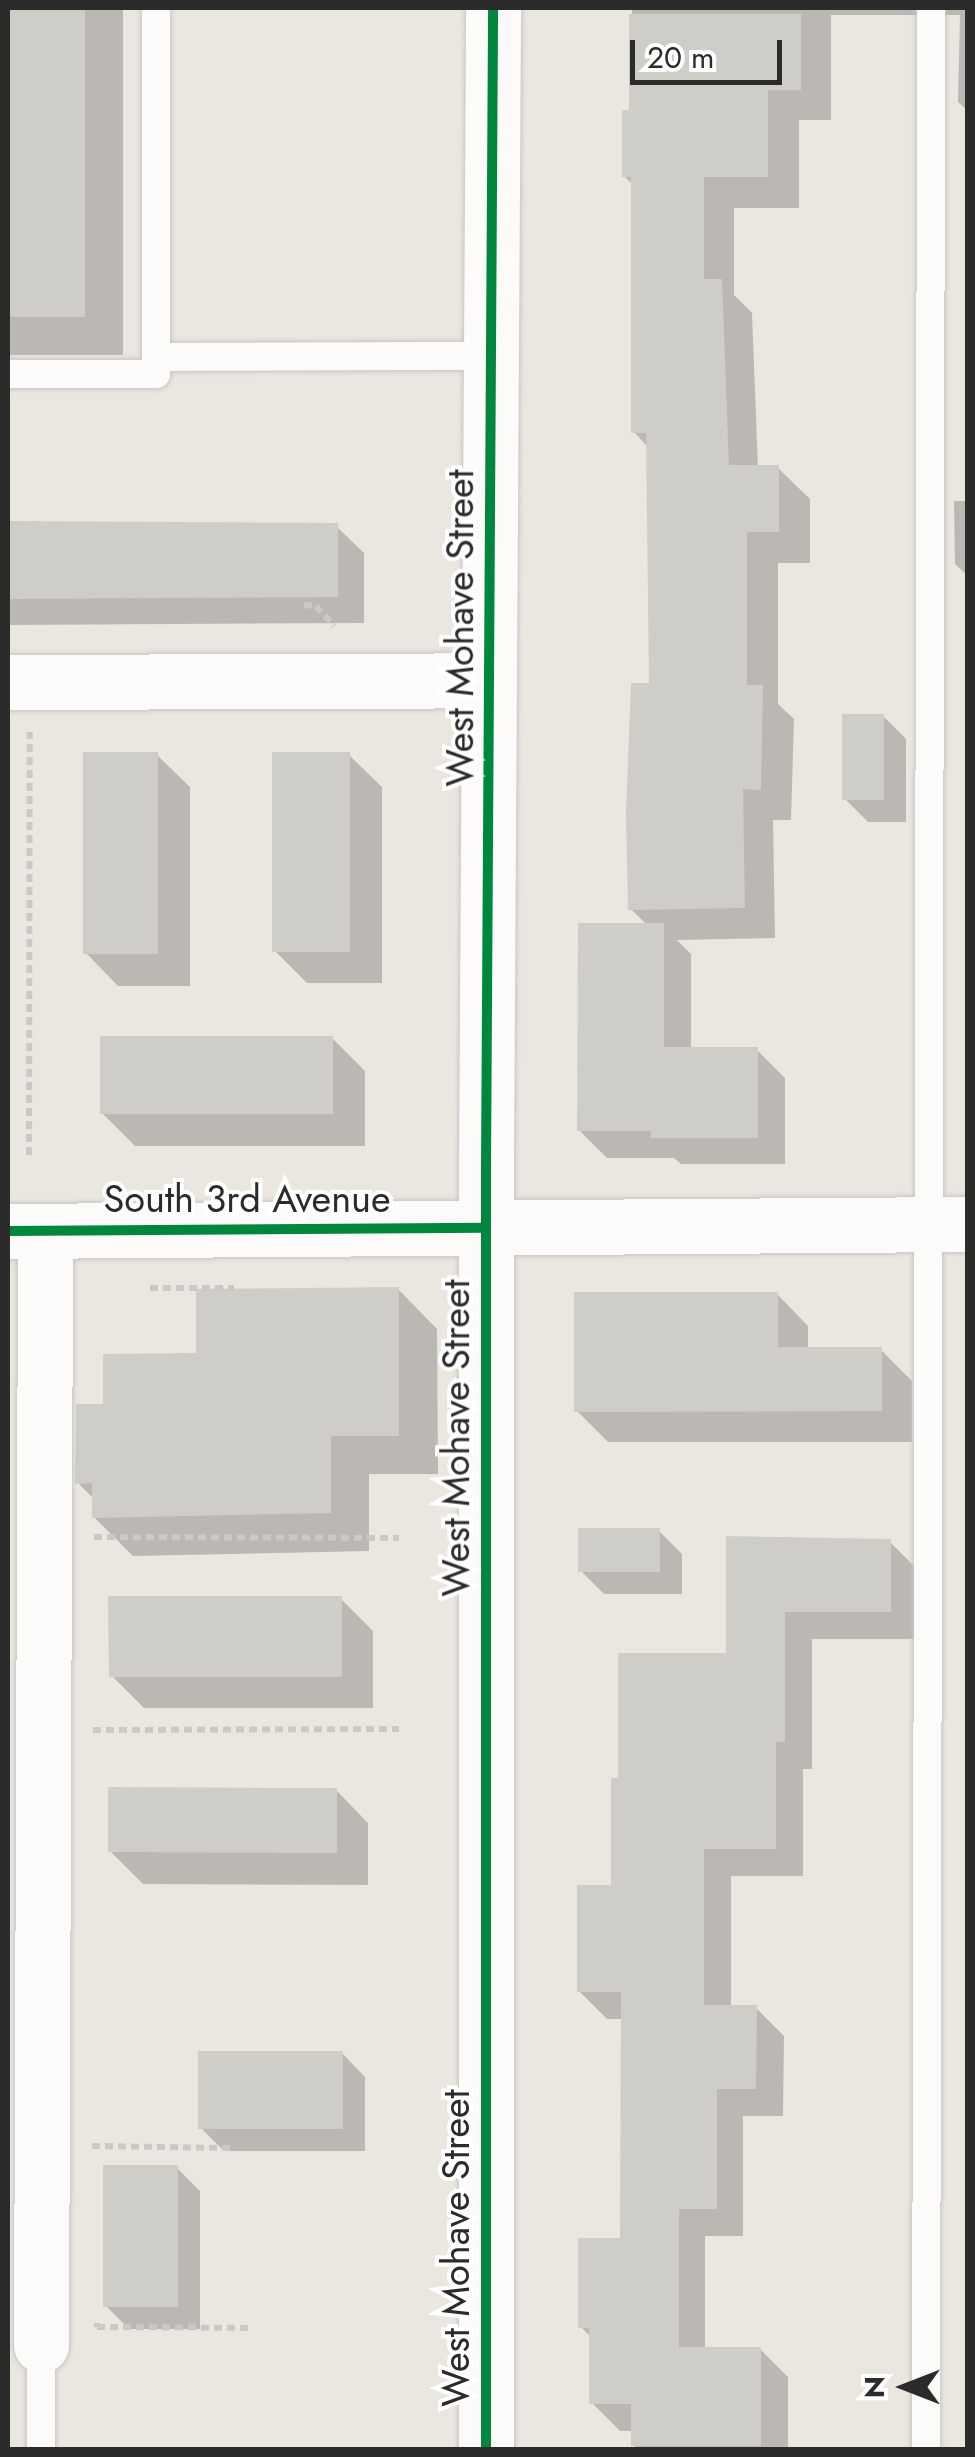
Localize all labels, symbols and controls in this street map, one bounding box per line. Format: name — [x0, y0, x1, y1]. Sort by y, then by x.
scale bar — [635, 20, 788, 82]
text: 20 m — [647, 36, 714, 79]
street label: West Mohave Street — [437, 469, 483, 787]
street label: South 3rd Avenue — [103, 1176, 391, 1222]
street label: West Mohave Street — [433, 1279, 479, 1597]
street label: West Mohave Street — [433, 2089, 479, 2407]
north arrow — [855, 2337, 955, 2437]
text: N — [854, 2376, 895, 2398]

